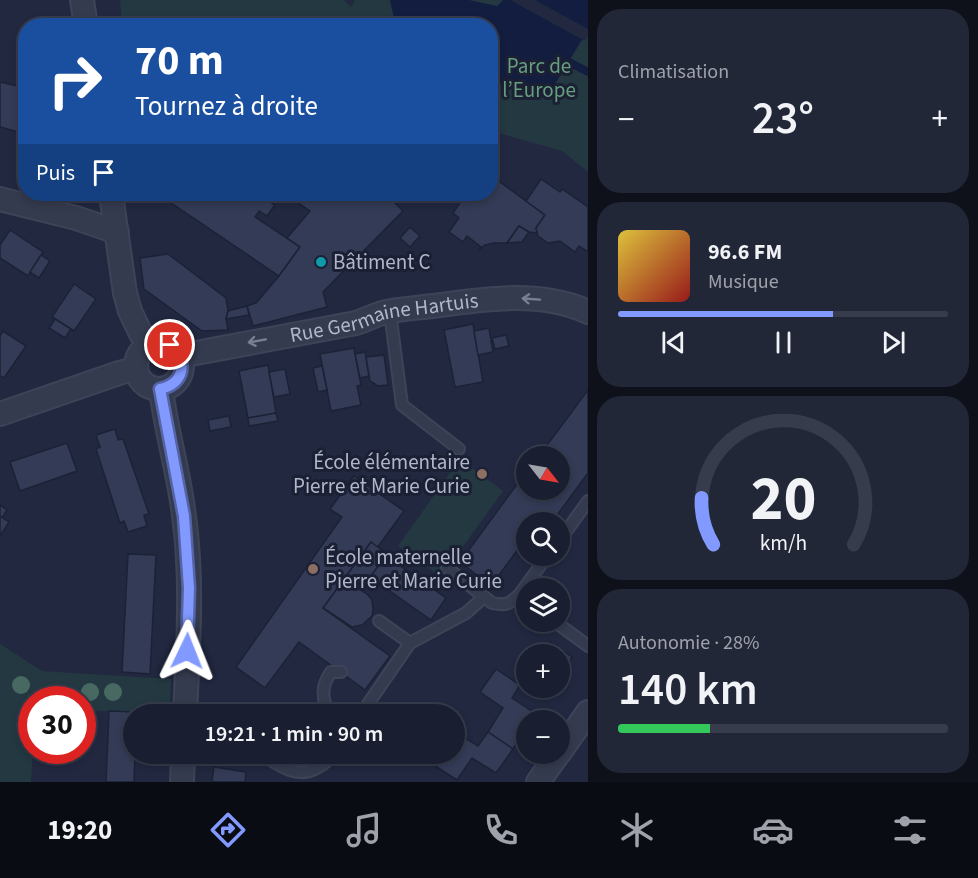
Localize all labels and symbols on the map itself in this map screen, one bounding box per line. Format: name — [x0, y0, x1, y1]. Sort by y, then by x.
park label: Parc de l’Europe — [502, 51, 576, 105]
place label: Bâtiment C — [333, 247, 431, 277]
marker: Bâtiment C — [314, 255, 328, 269]
street label: Rue Germaine Hartuis — [287, 285, 480, 350]
one-way arrow — [522, 294, 542, 305]
pin — [144, 319, 195, 370]
one-way arrow — [248, 336, 267, 347]
north arrow — [516, 446, 570, 500]
place label: École élémentaire Pierre et Marie Curie — [293, 447, 470, 501]
marker: École élémentaire Pierre et Marie Curie — [475, 467, 489, 481]
place label: École maternelle Pierre et Marie Curie — [325, 542, 502, 596]
marker: École maternelle Pierre et Marie Curie — [306, 562, 320, 576]
position arrow — [155, 619, 219, 683]
speed limit sign: 30 — [18, 686, 96, 764]

